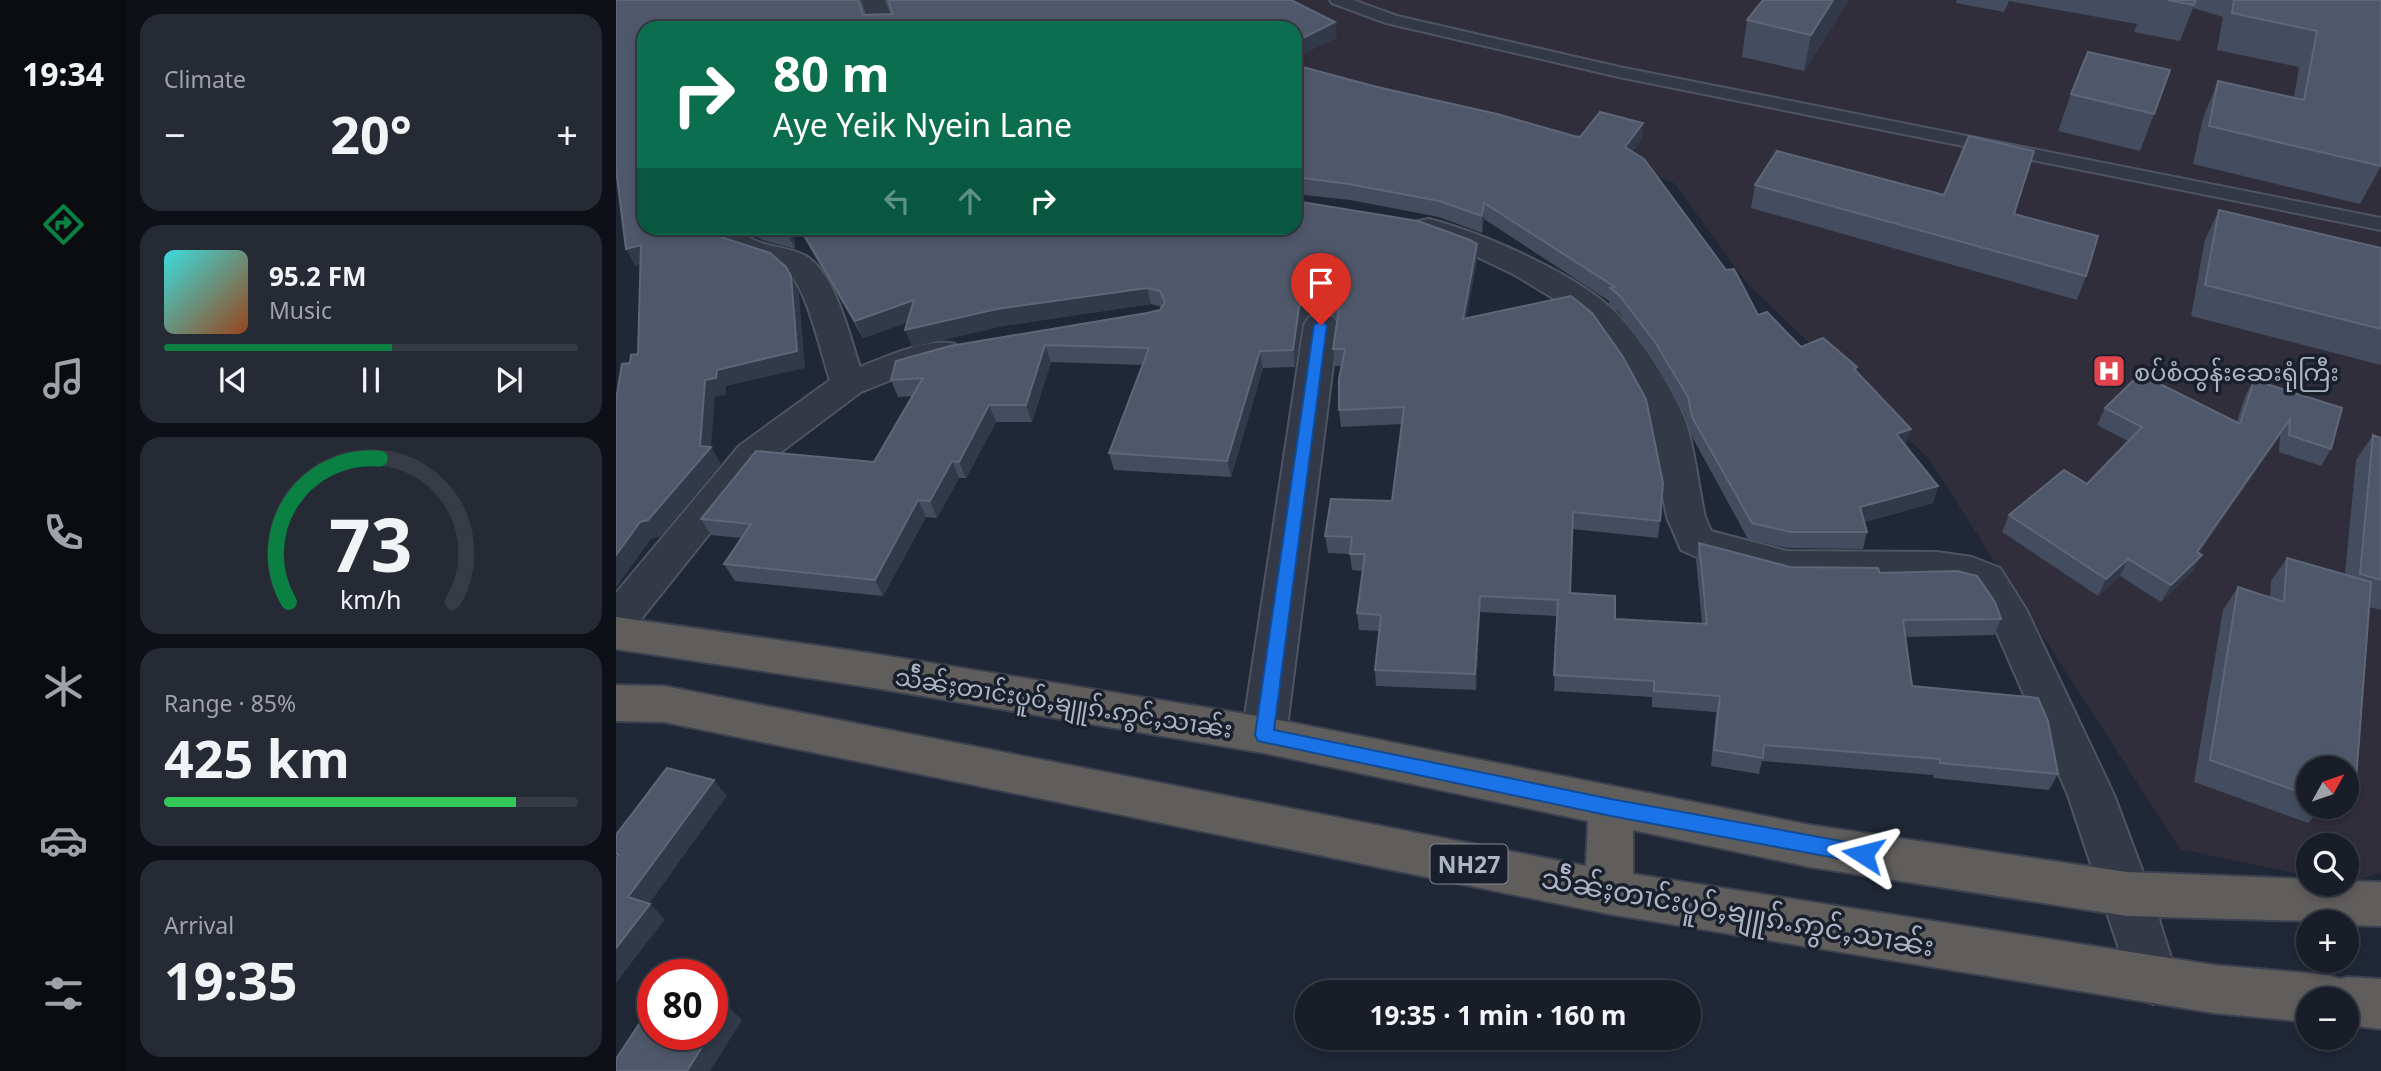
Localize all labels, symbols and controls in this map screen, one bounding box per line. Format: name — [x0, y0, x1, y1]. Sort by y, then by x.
text: 80 m — [773, 40, 890, 106]
icon: right — [658, 49, 749, 140]
text: 19:34 — [22, 52, 104, 95]
text: Climate — [164, 63, 246, 95]
text: 20° — [330, 98, 412, 169]
text: Aye Yeik Nyein Lane — [773, 103, 1072, 146]
text: − — [164, 108, 186, 160]
text: + — [556, 108, 578, 160]
icon: left — [878, 182, 916, 220]
icon: ahead — [951, 182, 989, 220]
icon: right — [1024, 182, 1062, 220]
icon: directions — [39, 200, 88, 249]
pin — [1291, 253, 1351, 325]
text: 95.2 FM — [269, 258, 366, 294]
icon: arrive — [1302, 264, 1340, 302]
text: Music — [269, 294, 332, 326]
hospital icon: စပ်စံထွန်းဆေးရုံကြီး — [2090, 352, 2128, 390]
icon: music — [39, 354, 88, 403]
place label: စပ်စံထွန်းဆေးရုံကြီး — [2134, 355, 2339, 392]
icon: previous — [214, 361, 252, 399]
icon: pause — [352, 361, 390, 399]
icon: next — [490, 361, 528, 399]
text: 73 — [329, 494, 413, 593]
icon: phone — [39, 508, 88, 557]
text: km/h — [340, 581, 402, 615]
street label: သဵႅၼ်ႈတၢင်းပူဝ်ႇၶျူၵ်ႉဢွင်ႇသၢၼ်း — [892, 659, 1235, 749]
icon: climate — [39, 662, 88, 711]
text: Range · 85% — [164, 687, 296, 719]
text: 425 km — [164, 722, 350, 793]
north arrow — [2296, 756, 2359, 819]
map controls — [2296, 756, 2359, 1050]
icon: car — [39, 816, 88, 865]
position arrow — [1826, 817, 1900, 891]
button: search — [2296, 833, 2359, 896]
road number: NH27 — [1430, 844, 1508, 884]
street label: သဵႅၼ်ႈတၢင်းပူဝ်ႇၶျူၵ်ႉဢွင်ႇသၢၼ်း — [1538, 858, 1937, 969]
text: Arrival — [164, 909, 234, 941]
button: + — [2296, 910, 2359, 973]
text: 19:35 — [164, 944, 298, 1015]
speed limit sign: 80 — [637, 959, 728, 1050]
icon: filters — [39, 969, 88, 1018]
button: − — [2296, 987, 2359, 1050]
text: 19:35 · 1 min · 160 m — [1370, 997, 1626, 1033]

